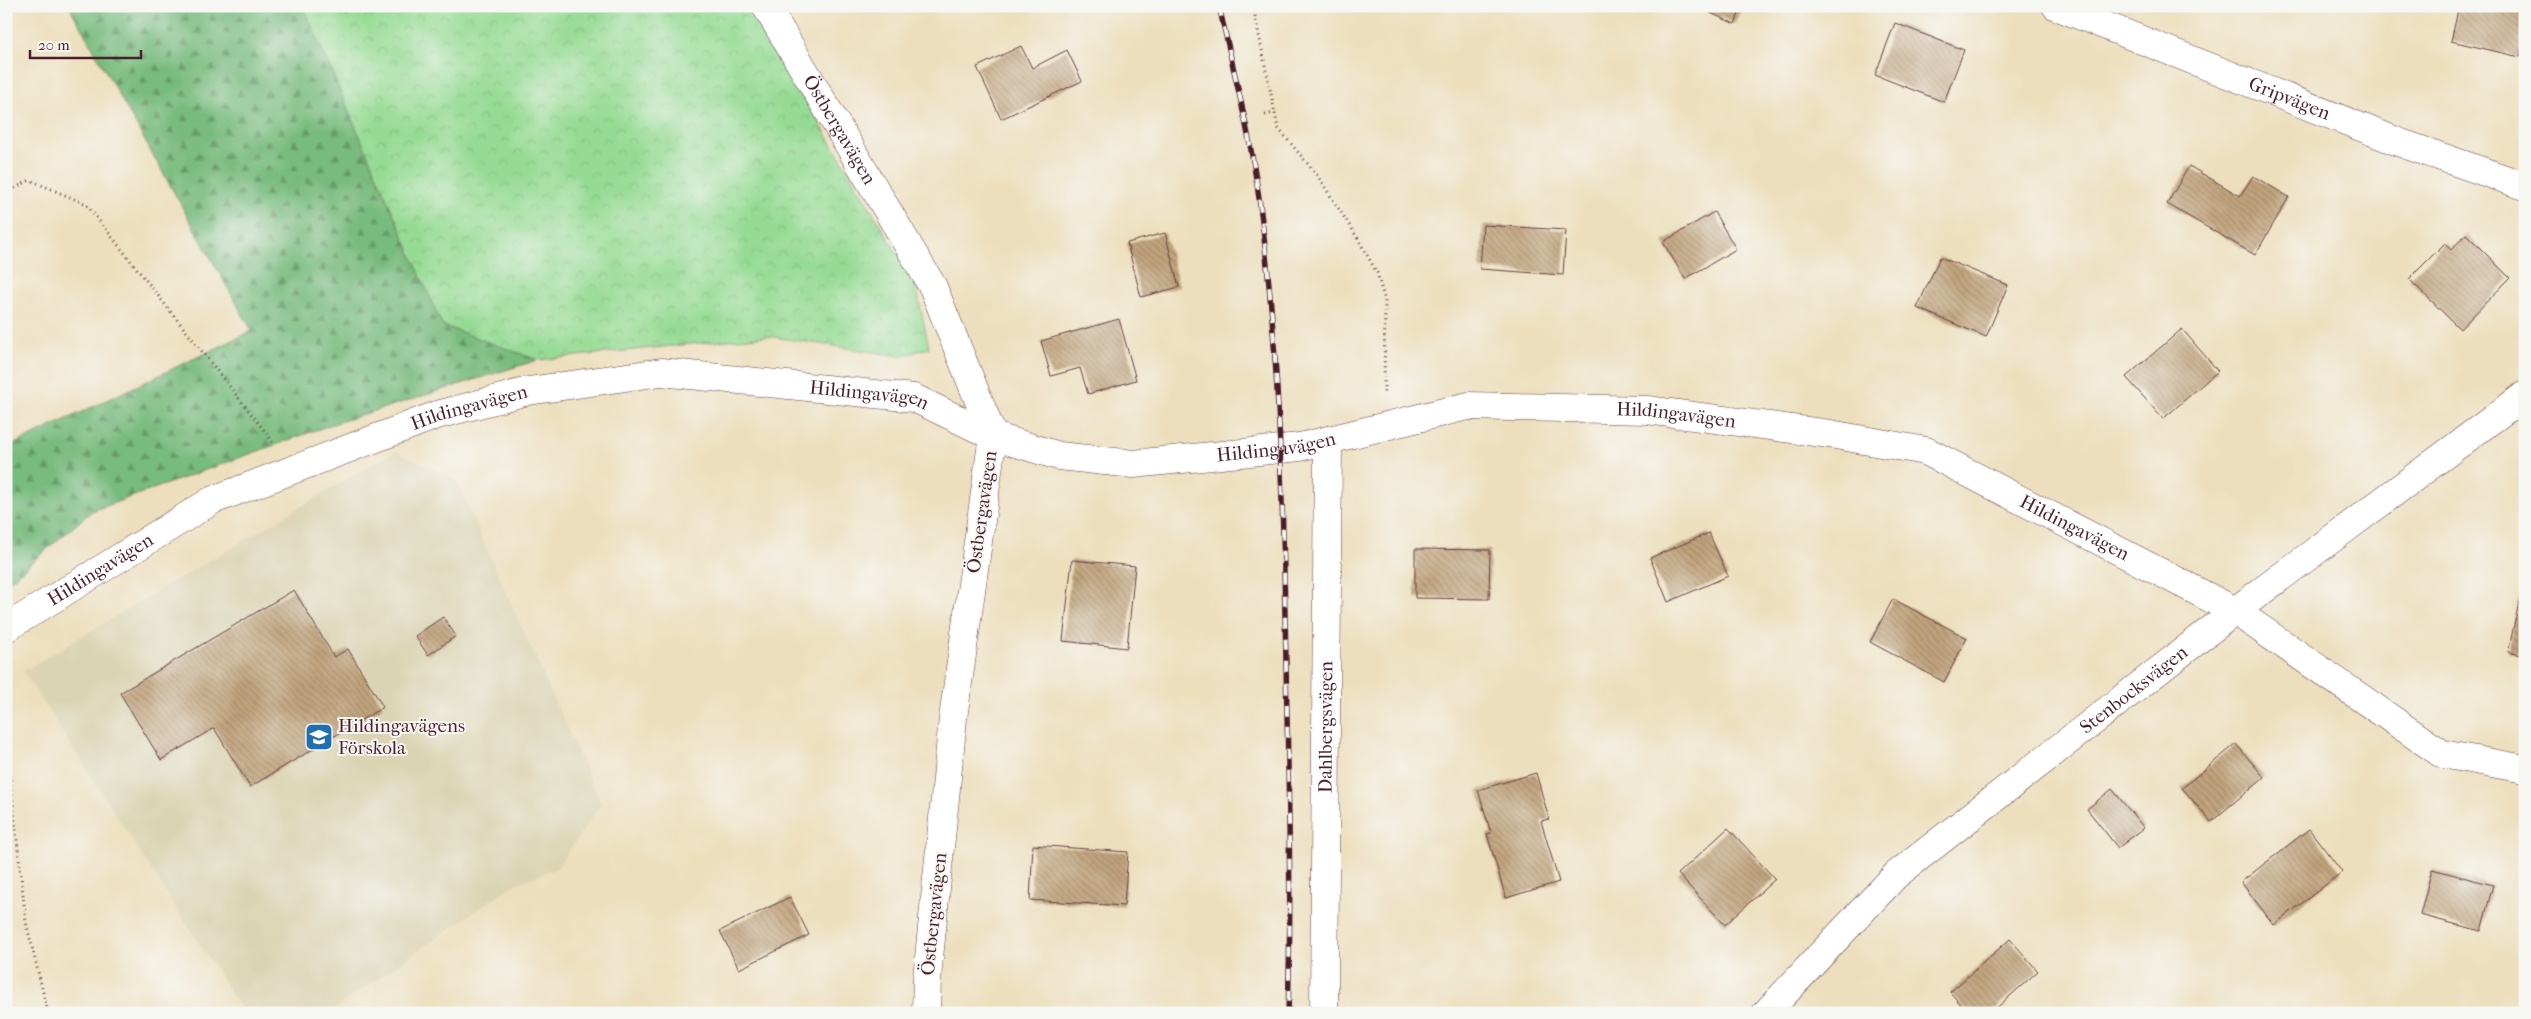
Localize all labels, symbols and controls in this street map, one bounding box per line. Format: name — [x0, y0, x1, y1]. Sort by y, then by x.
scale bar — [30, 28, 141, 60]
text: 20 m — [38, 36, 70, 54]
street label: Östbergavägen — [799, 71, 881, 189]
street label: Gripvägen — [2245, 73, 2333, 125]
street label: Hildingavägen — [809, 376, 933, 415]
street label: Hildingavägen — [408, 381, 530, 435]
street label: Hildingavägen — [1616, 398, 1737, 433]
street label: Hildingavägen — [1216, 428, 1338, 466]
street label: Östbergavägen — [963, 449, 1001, 575]
street label: Hildingavägen — [2016, 491, 2133, 565]
street label: Hildingavägen — [44, 529, 157, 611]
street label: Stenbocksvägen — [2076, 641, 2192, 739]
street label: Dahlbergsvägen — [1315, 661, 1337, 793]
place label: Hildingavägens Förskola — [338, 715, 465, 759]
school or university icon: Hildingavägens Förskola — [304, 722, 334, 752]
street label: Östbergavägen — [917, 851, 951, 977]

